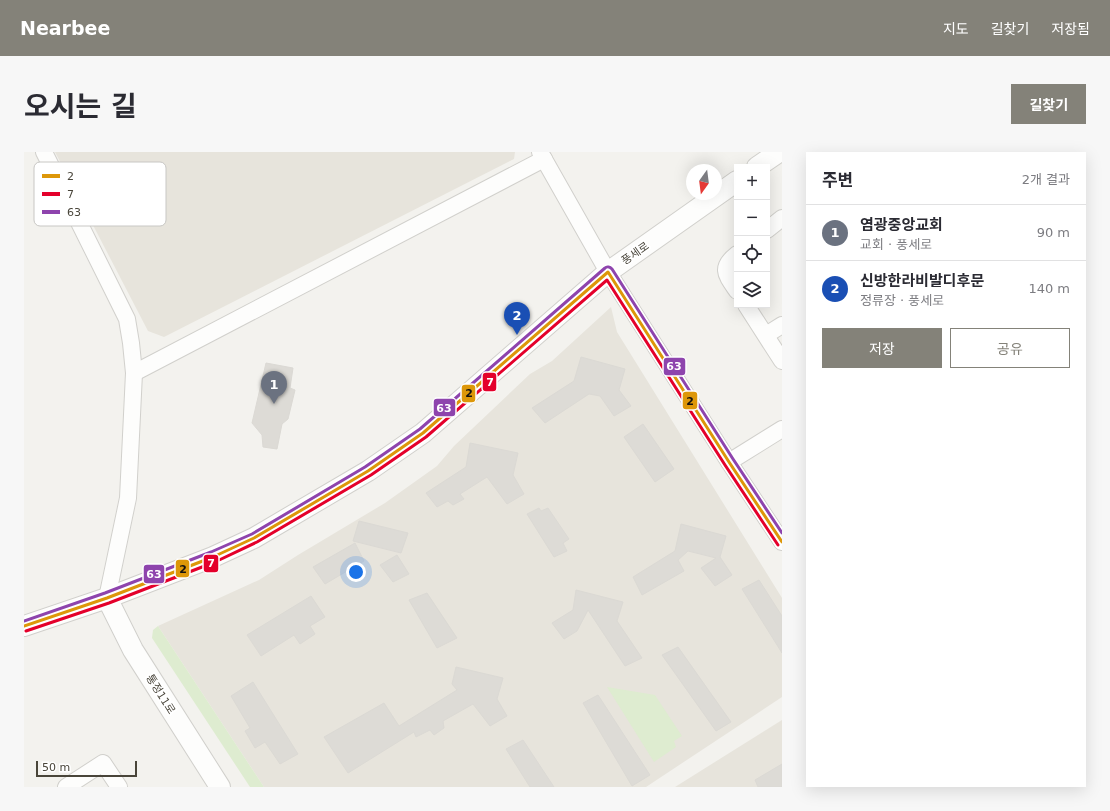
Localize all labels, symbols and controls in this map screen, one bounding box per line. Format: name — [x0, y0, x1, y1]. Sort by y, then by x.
text: Nearbee — [20, 17, 110, 39]
text: 지도 — [943, 21, 969, 37]
text: 길찾기 — [991, 21, 1029, 37]
text: 저장됨 — [1051, 21, 1090, 37]
button: 길찾기 — [1011, 84, 1086, 124]
text: 오시는 길 — [24, 90, 137, 123]
legend — [34, 162, 166, 226]
north arrow — [686, 164, 722, 200]
map controls — [734, 164, 770, 308]
button: + — [734, 164, 770, 200]
text: 2 — [67, 170, 74, 183]
text: 주변 — [822, 170, 853, 190]
text: 2개 결과 — [1022, 172, 1070, 187]
text: 7 — [67, 188, 74, 201]
button: − — [734, 200, 770, 236]
text: 63 — [67, 206, 81, 219]
text: 염광중앙교회 — [860, 216, 943, 234]
text: 1 — [830, 225, 840, 240]
text: 90 m — [1037, 225, 1070, 240]
button: locate — [734, 236, 770, 272]
text: 교회 · 풍세로 — [860, 237, 932, 252]
street label: 풍세로 — [619, 239, 651, 267]
button: layers — [734, 272, 770, 308]
text: 신방한라비발디후문 — [860, 272, 984, 290]
text: 2 — [830, 281, 840, 296]
text: 140 m — [1028, 281, 1070, 296]
text: 정류장 · 풍세로 — [860, 293, 944, 308]
pin: 2 — [504, 302, 530, 335]
button: 저장 — [822, 328, 942, 368]
button: 공유 — [950, 328, 1070, 368]
line badge: 63 — [663, 357, 686, 376]
text: 63 — [666, 360, 682, 373]
pin: 1 — [261, 371, 287, 404]
line badge: 7 — [482, 372, 497, 392]
text: 7 — [486, 376, 494, 389]
line badge: 2 — [461, 384, 476, 403]
text: 2 — [465, 387, 473, 400]
line badge: 2 — [682, 391, 698, 410]
text: 2 — [686, 395, 694, 408]
line badge: 63 — [433, 398, 456, 417]
text: 63 — [436, 402, 452, 415]
line badge: 7 — [203, 554, 219, 573]
text: 7 — [207, 557, 215, 570]
line badge: 2 — [175, 559, 190, 578]
your location — [346, 562, 366, 582]
text: 2 — [179, 563, 187, 576]
line badge: 63 — [143, 564, 165, 584]
text: 63 — [146, 568, 162, 581]
street label: 통정11로 — [143, 672, 178, 717]
scale bar — [36, 759, 137, 778]
text: 50 m — [42, 761, 70, 774]

